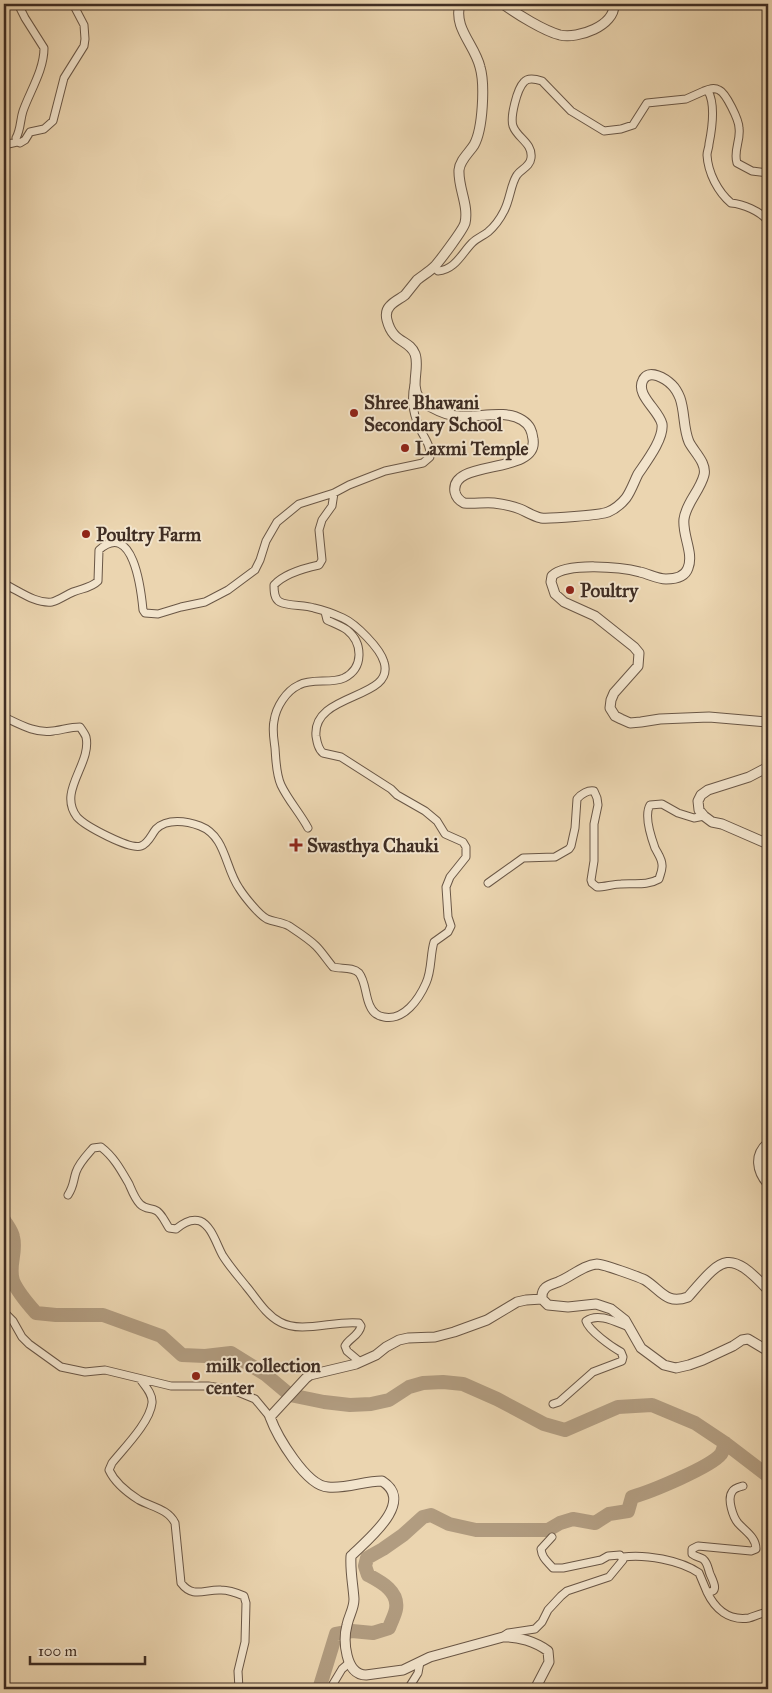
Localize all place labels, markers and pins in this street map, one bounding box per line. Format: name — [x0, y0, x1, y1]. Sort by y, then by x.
place label: Shree Bhawani Secondary School — [364, 391, 503, 437]
marker: Shree Bhawani Secondary School — [348, 407, 360, 419]
place label: Laxmi Temple — [415, 437, 529, 461]
marker: Laxmi Temple — [399, 442, 411, 454]
place label: Poultry Farm — [96, 523, 201, 547]
marker: Poultry Farm — [80, 528, 92, 540]
place label: Poultry — [580, 579, 639, 603]
marker: Poultry — [564, 584, 576, 596]
place label: Swasthya Chauki — [307, 834, 440, 858]
marker: Swasthya Chauki — [289, 838, 303, 852]
place label: milk collection center — [205, 1354, 322, 1399]
marker: milk collection center — [190, 1370, 202, 1382]

